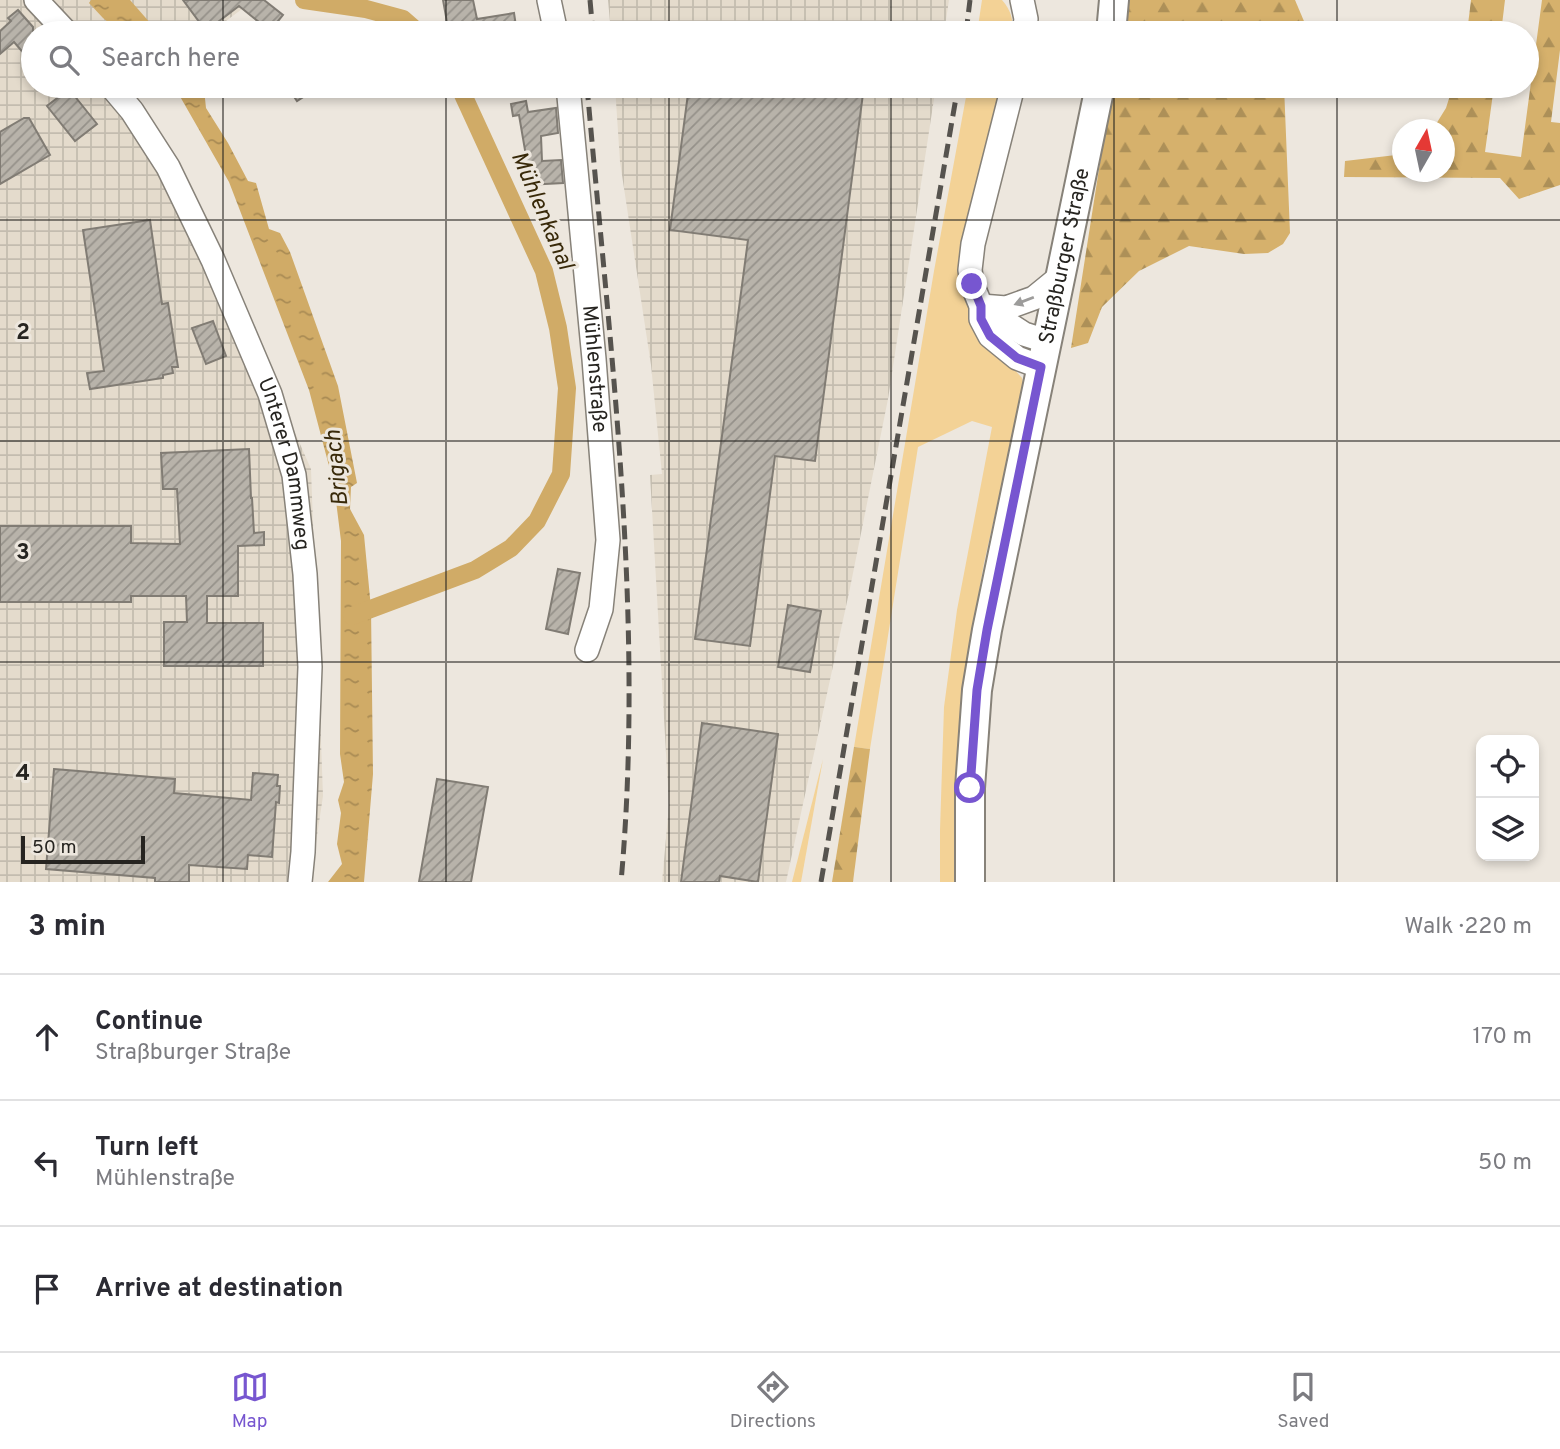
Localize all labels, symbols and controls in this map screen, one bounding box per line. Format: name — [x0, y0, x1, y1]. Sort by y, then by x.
search box — [21, 21, 1539, 98]
icon: search — [45, 41, 83, 79]
text: Search here — [101, 43, 240, 76]
north arrow — [1392, 119, 1455, 182]
water label: Mühlenkanal — [503, 147, 579, 276]
street label: Straßburger Straße — [1033, 166, 1096, 346]
route end — [956, 268, 987, 299]
one-way arrow — [1014, 296, 1035, 307]
street label: Mühlenstraße — [575, 304, 613, 434]
text: 2 — [16, 319, 30, 348]
street label: Unterer Dammweg — [251, 373, 316, 552]
water label: Brigach — [320, 428, 356, 508]
text: 3 — [16, 539, 30, 568]
map controls — [1476, 735, 1539, 861]
button: locate — [1476, 735, 1539, 798]
text: 4 — [16, 760, 30, 789]
route start — [954, 772, 985, 803]
button: layers — [1476, 798, 1539, 861]
scale bar — [21, 833, 145, 865]
text: 50 m — [32, 836, 77, 860]
text: 3 min — [28, 909, 106, 946]
text: Walk · 220 m — [1404, 913, 1532, 942]
text: Continue — [95, 1006, 203, 1039]
icon: ahead — [28, 1018, 66, 1056]
text: 170 m — [1473, 1023, 1532, 1052]
text: Straßburger Straße — [95, 1039, 291, 1068]
text: Turn left — [95, 1132, 199, 1165]
icon: left — [28, 1144, 66, 1182]
text: 50 m — [1478, 1149, 1532, 1178]
text: Mühlenstraße — [95, 1165, 235, 1194]
icon: arrive — [28, 1270, 66, 1308]
text: Arrive at destination — [95, 1273, 343, 1306]
tab: Map — [231, 1368, 269, 1434]
tab: Directions — [730, 1368, 816, 1434]
tab: Saved — [1277, 1368, 1329, 1434]

